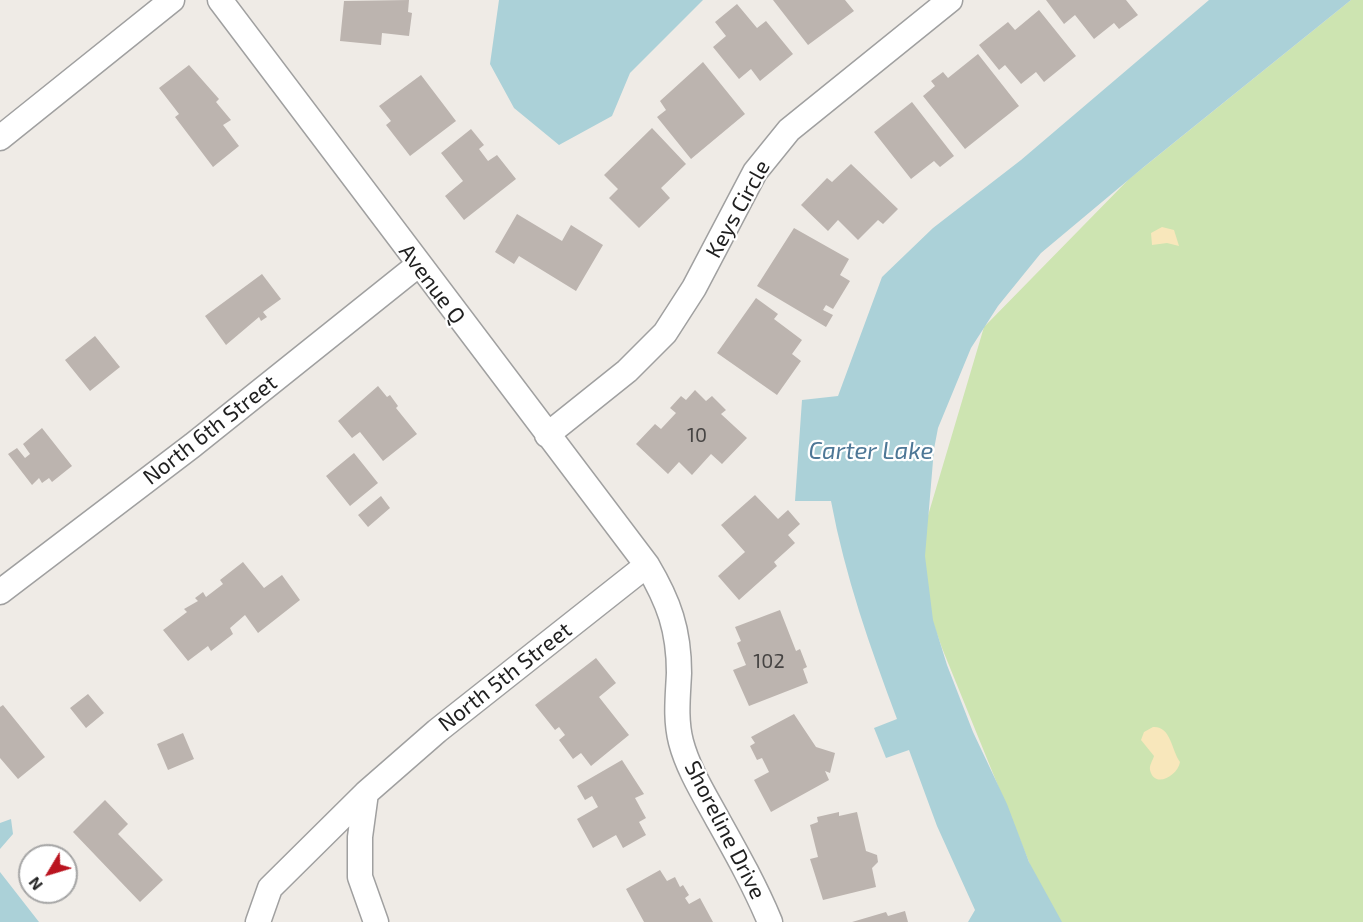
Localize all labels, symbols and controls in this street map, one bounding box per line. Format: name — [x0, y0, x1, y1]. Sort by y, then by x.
street label: Keys Circle — [700, 155, 776, 263]
street label: Avenue Q — [393, 239, 471, 329]
street label: North 6th Street — [138, 370, 282, 490]
house number: 10 — [687, 423, 707, 447]
water label: Carter Lake — [809, 437, 933, 465]
street label: North 5th Street — [433, 617, 577, 737]
house number: 102 — [753, 649, 785, 673]
street label: Shoreline Drive — [679, 756, 771, 904]
north arrow — [18, 844, 78, 904]
text: N — [24, 874, 46, 895]

